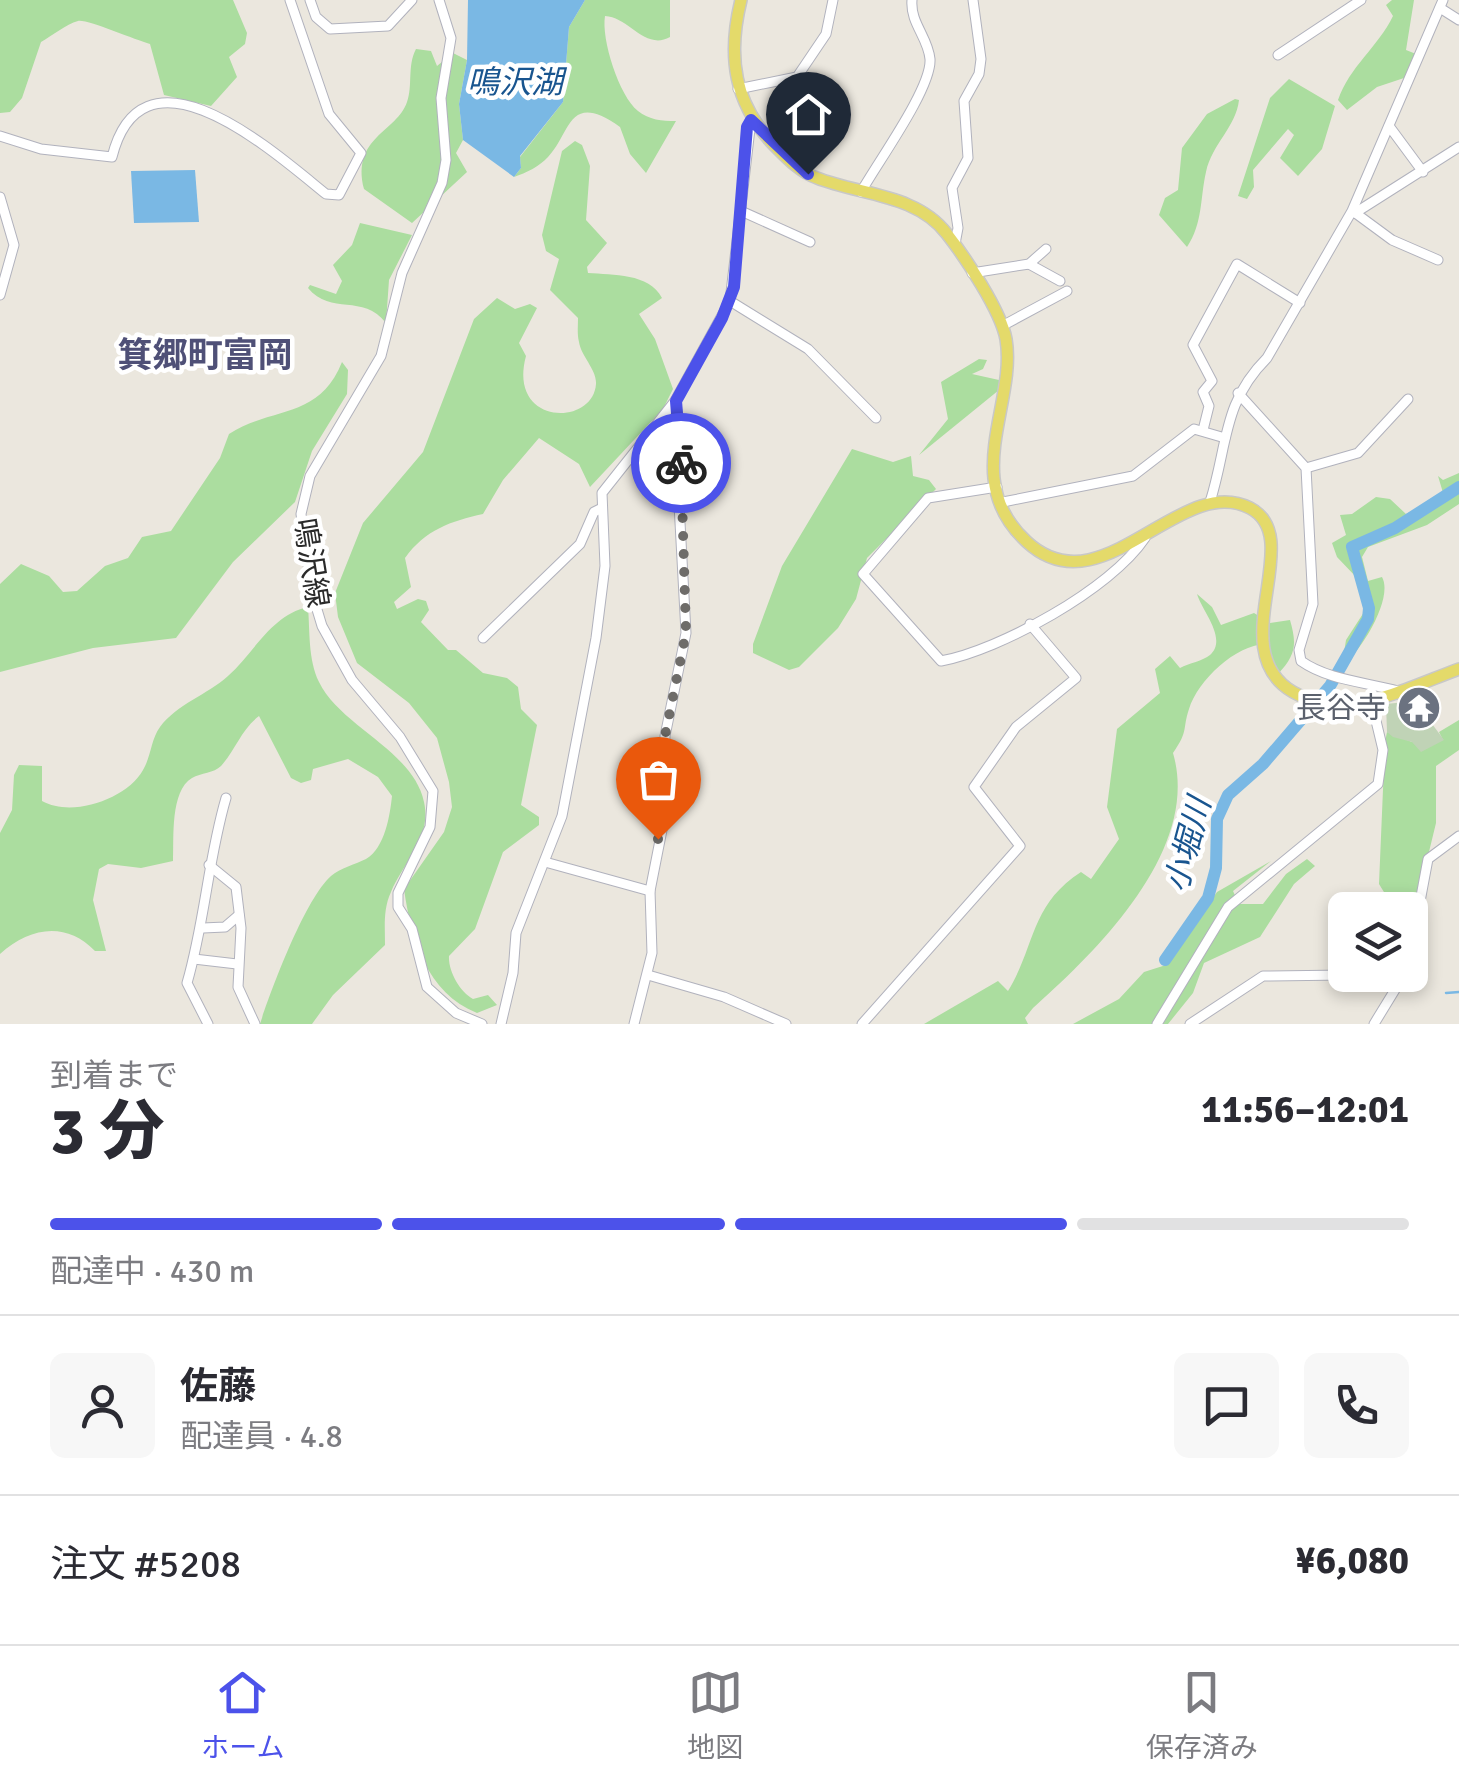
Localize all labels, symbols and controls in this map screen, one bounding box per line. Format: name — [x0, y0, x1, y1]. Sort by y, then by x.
water label: 鳴沢湖 — [467, 63, 568, 102]
pin — [766, 72, 851, 175]
icon: home — [781, 87, 836, 142]
district label: 箕郷町富岡 — [117, 334, 293, 377]
courier — [631, 413, 731, 513]
icon: bike — [654, 436, 709, 491]
street label: 鳴沢線 — [286, 516, 336, 610]
temple icon: 長谷寺 — [1396, 685, 1442, 731]
place label: 長谷寺 — [1296, 690, 1386, 727]
pin — [616, 737, 701, 840]
icon: bag — [631, 752, 686, 807]
water label: 小堀川 — [1157, 791, 1220, 896]
map controls — [1328, 892, 1428, 992]
button: layers — [1328, 892, 1428, 992]
text: 到着まで — [50, 1056, 178, 1095]
text: 11:56–12:01 — [1201, 1086, 1409, 1133]
text: 3 分 — [50, 1092, 164, 1172]
text: 配達中 · 430 m — [50, 1252, 254, 1291]
button: person — [50, 1353, 155, 1458]
button: chat — [1174, 1353, 1279, 1458]
button: phone — [1304, 1353, 1409, 1458]
text: 佐藤 — [180, 1363, 256, 1410]
text: 配達員 · 4.8 — [180, 1417, 343, 1456]
text: ¥6,080 — [1295, 1537, 1409, 1584]
text: 注文 #5208 — [50, 1541, 241, 1588]
tab: ホーム — [201, 1665, 284, 1765]
tab: 地図 — [687, 1665, 743, 1765]
tab: 保存済み — [1146, 1665, 1258, 1765]

